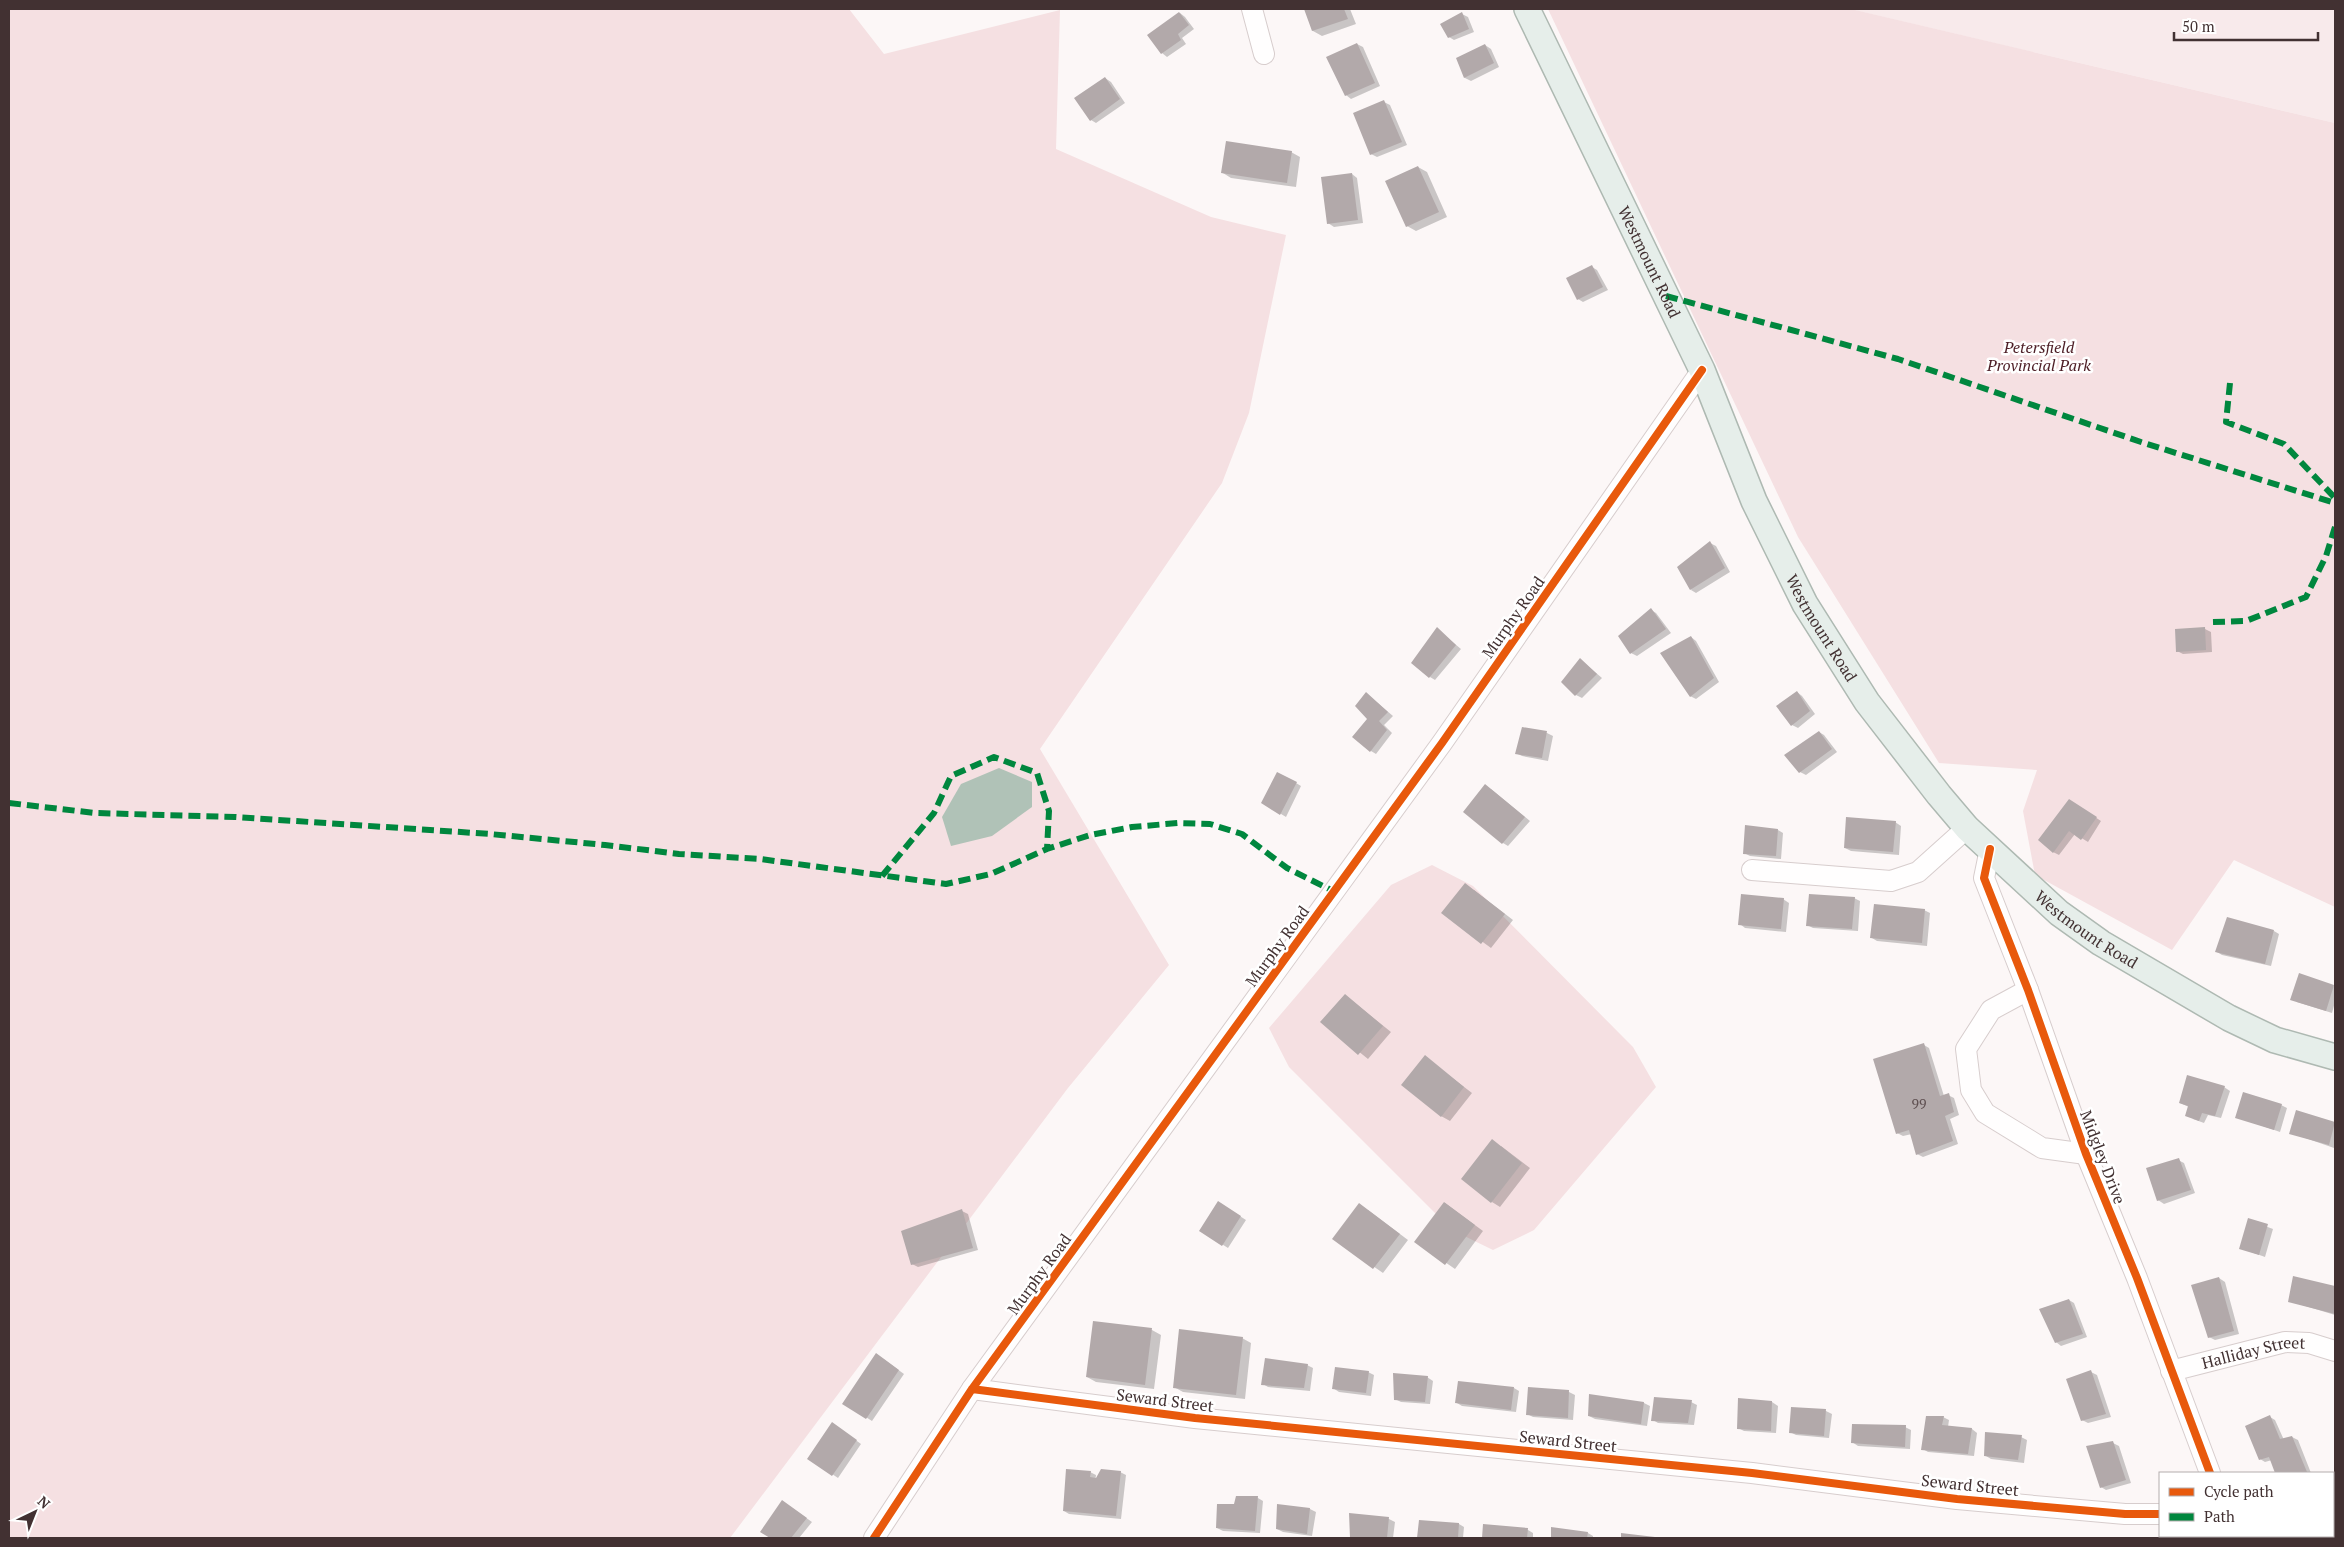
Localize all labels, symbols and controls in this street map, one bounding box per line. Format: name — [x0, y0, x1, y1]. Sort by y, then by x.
scale bar — [2174, 10, 2318, 42]
text: 50 m — [2182, 16, 2215, 36]
street label: Westmount Road — [1613, 202, 1686, 322]
park label: Petersfield Provincial Park — [1986, 336, 2091, 376]
street label: Westmount Road — [1781, 570, 1862, 686]
street label: Murphy Road — [1477, 572, 1549, 662]
street label: Westmount Road — [2030, 885, 2142, 973]
street label: Murphy Road — [1240, 901, 1314, 991]
house number: 99 — [1912, 1094, 1926, 1113]
street label: Midgley Drive — [2075, 1107, 2131, 1207]
street label: Murphy Road — [1002, 1229, 1076, 1319]
street label: Halliday Street — [2199, 1331, 2306, 1374]
street label: Seward Street — [1115, 1383, 1215, 1417]
street label: Seward Street — [1518, 1425, 1618, 1457]
street label: Seward Street — [1920, 1469, 2020, 1501]
legend — [2159, 1472, 2334, 1537]
text: Cycle path — [2204, 1481, 2274, 1501]
north arrow — [10, 1487, 60, 1537]
text: N — [34, 1492, 55, 1513]
text: Path — [2204, 1506, 2235, 1526]

